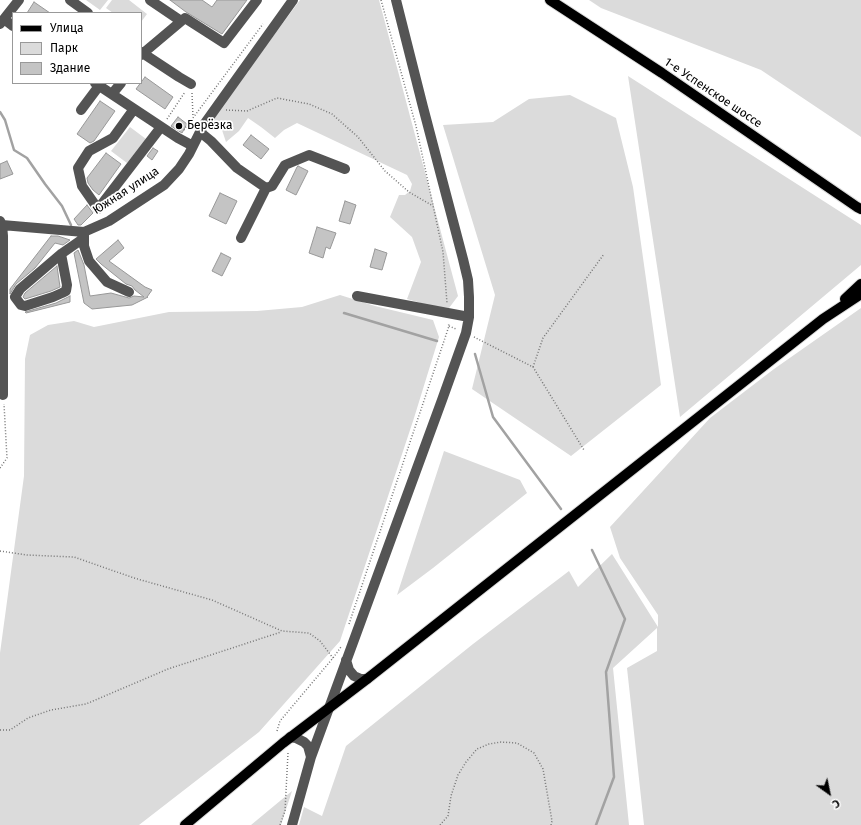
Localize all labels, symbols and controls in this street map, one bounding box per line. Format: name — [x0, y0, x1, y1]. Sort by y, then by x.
legend — [12, 12, 142, 84]
text: Улица — [50, 21, 84, 35]
text: Парк — [50, 41, 78, 55]
street label: 1-е Успенское шоссе — [661, 55, 765, 131]
text: Здание — [50, 61, 90, 75]
place label: Берёзка — [187, 119, 232, 133]
marker: Берёзка — [174, 121, 184, 131]
street label: Южная улица — [90, 164, 162, 218]
north arrow — [809, 773, 849, 813]
text: С — [830, 796, 842, 811]

